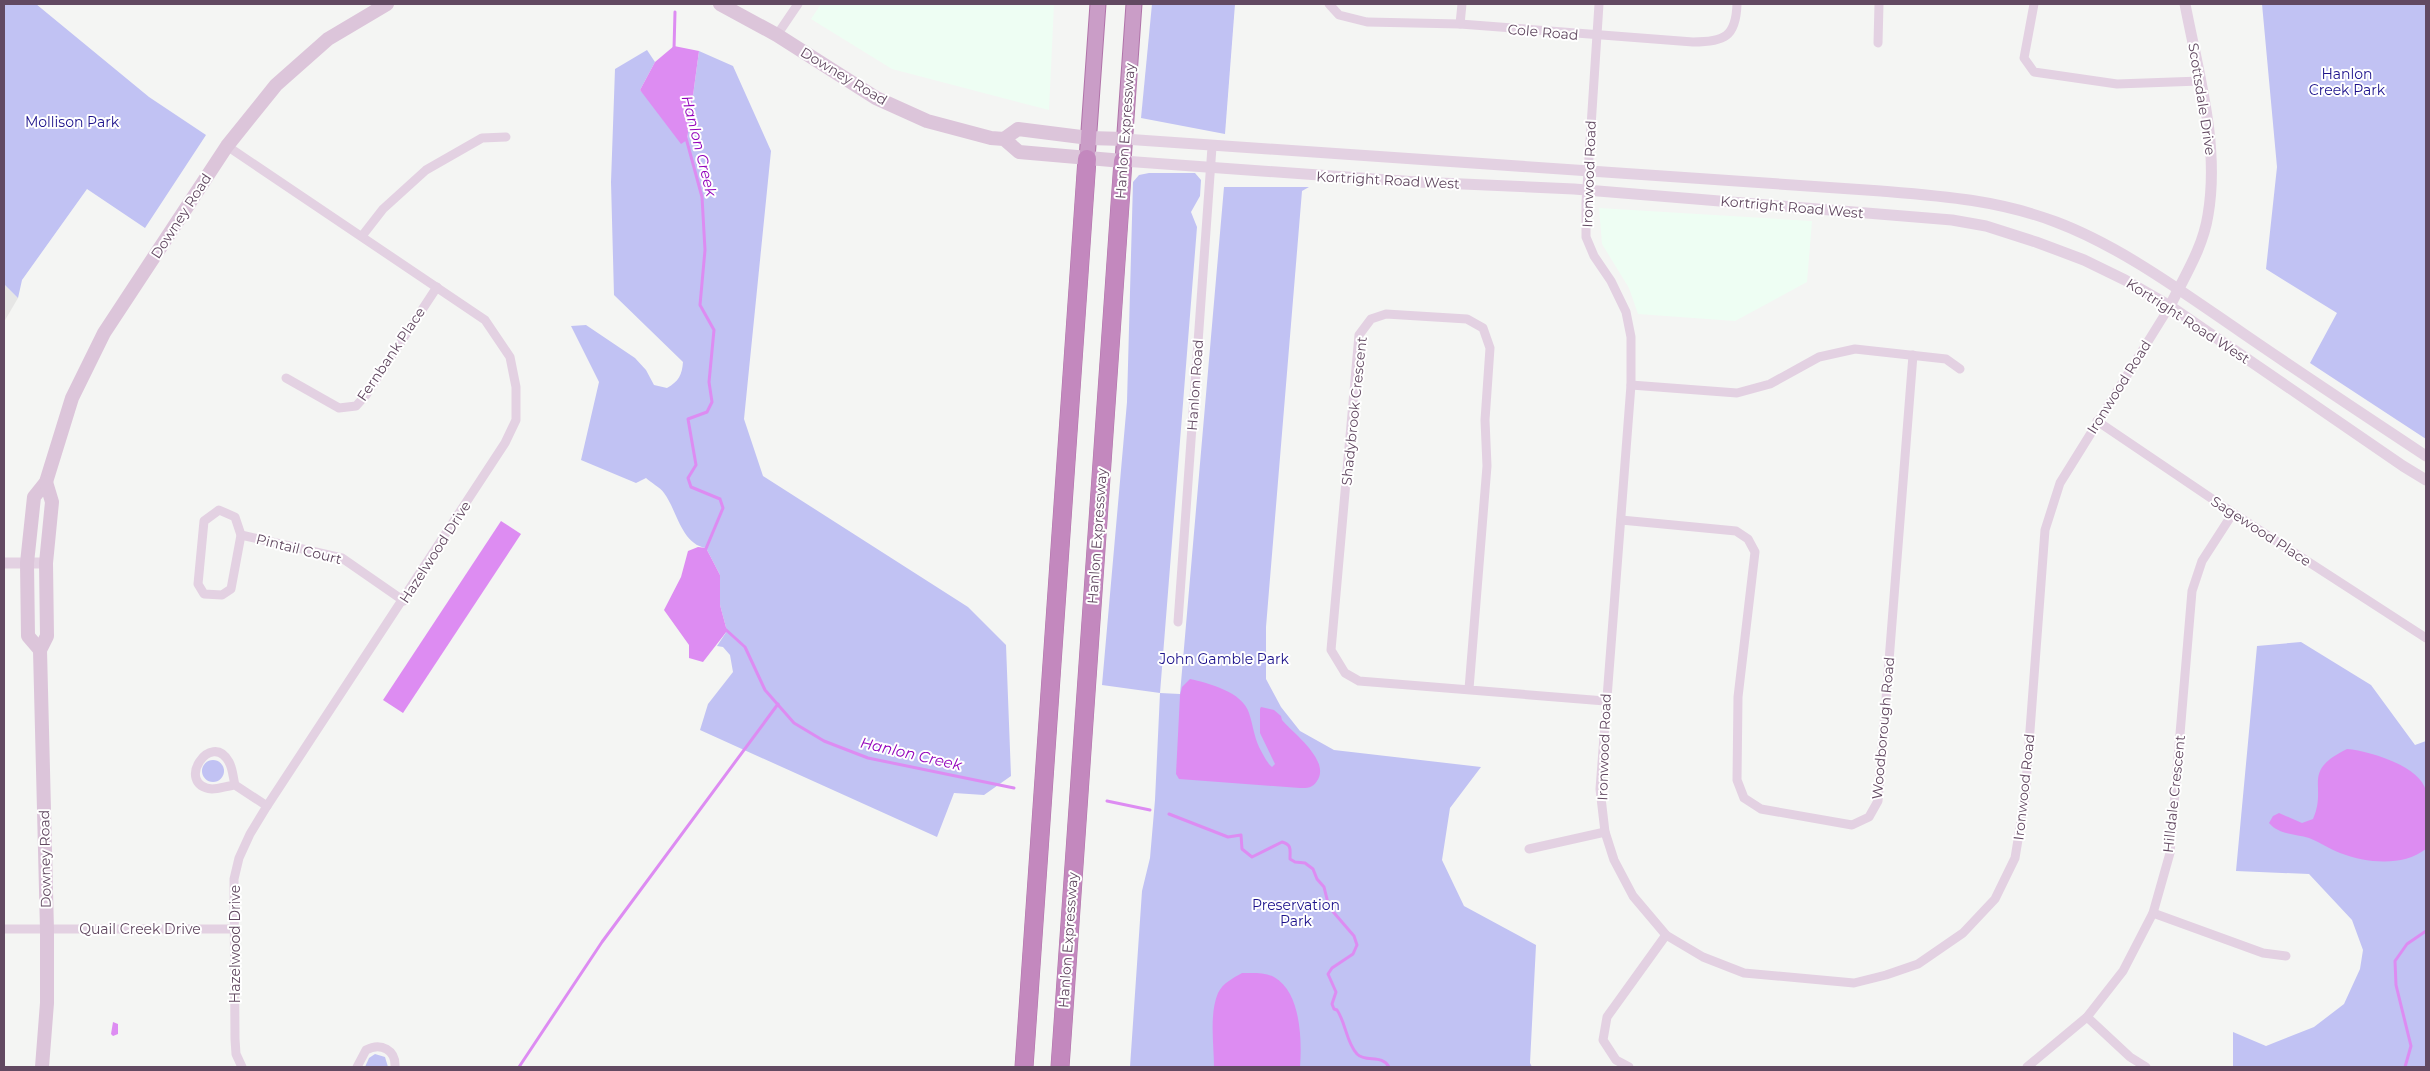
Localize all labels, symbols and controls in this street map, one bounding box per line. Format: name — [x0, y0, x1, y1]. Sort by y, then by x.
street label: Cole Road — [1507, 20, 1579, 44]
street label: Scottsdale Drive — [2184, 42, 2220, 156]
street label: Downey Road — [797, 43, 891, 109]
street label: Hanlon Expressway — [1111, 62, 1139, 199]
park label: Hanlon Creek Park — [2309, 65, 2386, 99]
water label: Hanlon Creek — [678, 93, 722, 200]
park label: Mollison Park — [25, 113, 120, 131]
street label: Ironwood Road — [1578, 120, 1600, 228]
street label: Kortright Road West — [1316, 167, 1460, 193]
street label: Downey Road — [147, 170, 215, 262]
street label: Kortright Road West — [1720, 192, 1865, 222]
street label: Kortright Road West — [2123, 274, 2253, 368]
street label: Fernbank Place — [353, 304, 429, 404]
street label: Shadybrook Crescent — [1337, 335, 1371, 486]
street label: Ironwood Road — [2083, 337, 2155, 437]
street label: Hanlon Road — [1183, 339, 1207, 431]
street label: Hanlon Expressway — [1083, 467, 1111, 604]
street label: Sagewood Place — [2208, 492, 2314, 570]
street label: Hazelwood Drive — [395, 497, 475, 607]
street label: Pintail Court — [254, 530, 344, 568]
park label: John Gamble Park — [1158, 650, 1289, 668]
street label: Woodborough Road — [1868, 656, 1898, 800]
street label: Ironwood Road — [1593, 693, 1615, 801]
water label: Hanlon Creek — [858, 733, 965, 775]
street label: Ironwood Road — [2009, 733, 2039, 841]
street label: Hilldale Crescent — [2159, 734, 2189, 854]
street label: Downey Road — [35, 810, 55, 908]
street label: Hanlon Expressway — [1054, 871, 1082, 1008]
street label: Hazelwood Drive — [226, 885, 244, 1003]
park label: Preservation Park — [1252, 896, 1340, 930]
street label: Quail Creek Drive — [79, 920, 201, 938]

